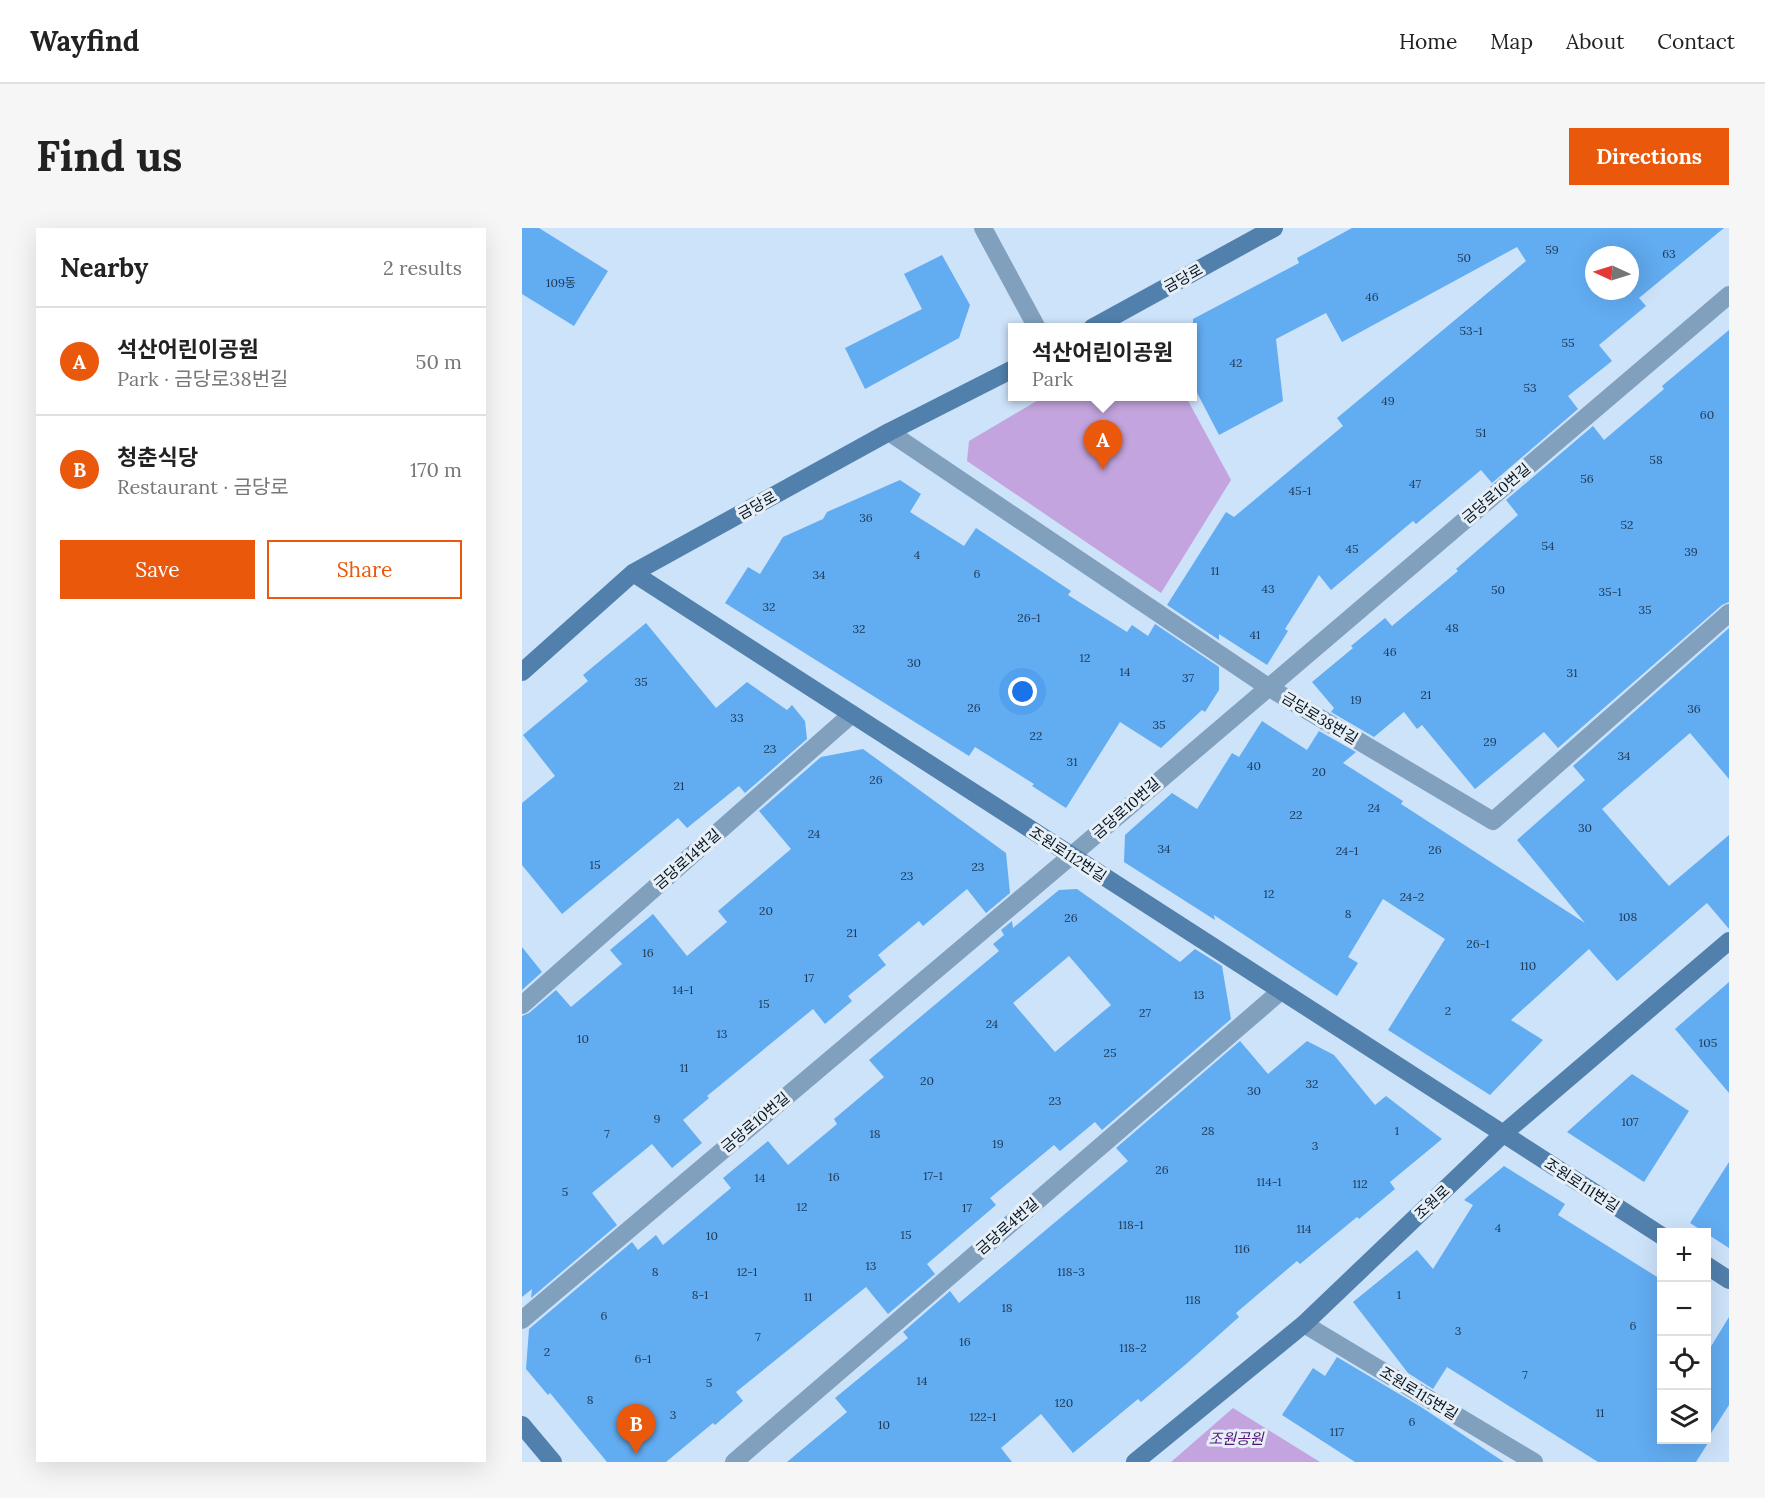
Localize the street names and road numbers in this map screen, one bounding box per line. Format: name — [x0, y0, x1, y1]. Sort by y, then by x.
street label: 금당로 — [1160, 260, 1206, 296]
street label: 금당로10번길 — [1458, 459, 1534, 527]
street label: 금당로 — [734, 487, 780, 523]
street label: 금당로38번길 — [1278, 688, 1362, 748]
street label: 금당로10번길 — [1088, 773, 1164, 843]
street label: 조원로112번길 — [1026, 822, 1110, 886]
street label: 금당로14번길 — [650, 825, 724, 893]
street label: 금당로10번길 — [717, 1088, 793, 1156]
street label: 조원로111번길 — [1541, 1154, 1623, 1216]
street label: 조원로 — [1410, 1181, 1454, 1223]
street label: 금당로4번길 — [972, 1194, 1042, 1258]
street label: 조원로115번길 — [1376, 1362, 1462, 1424]

